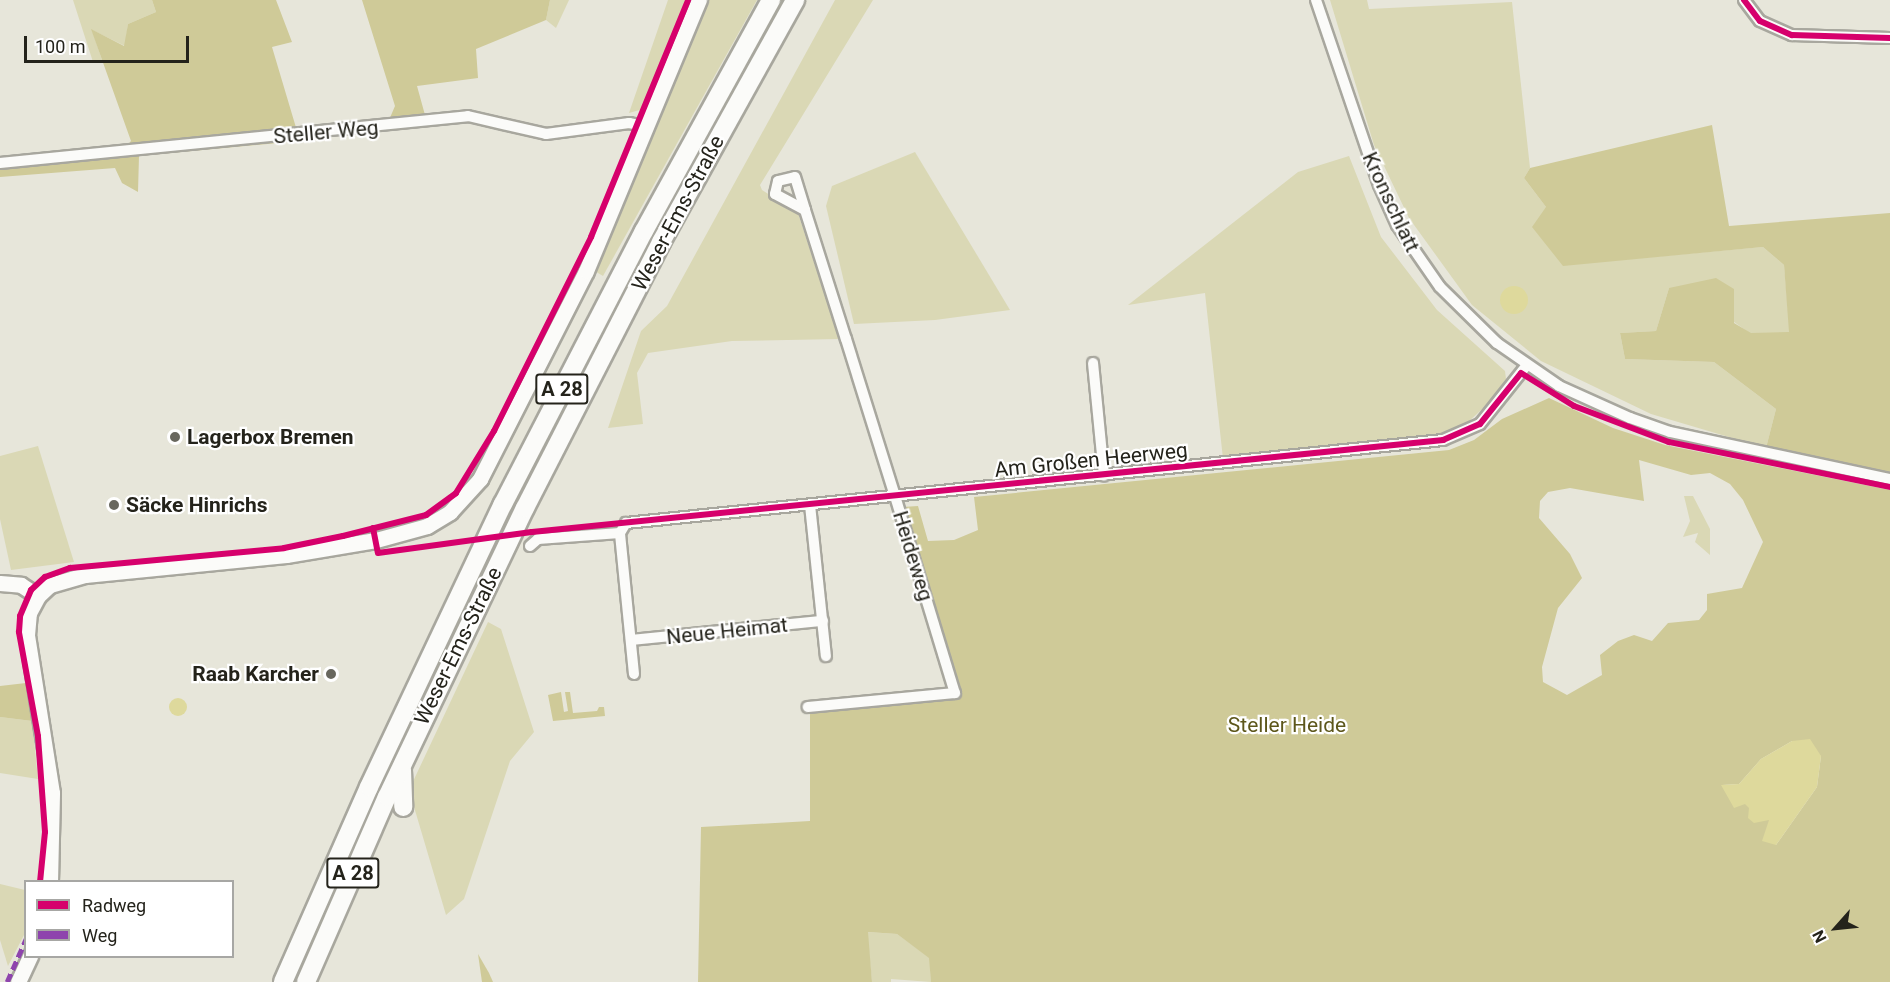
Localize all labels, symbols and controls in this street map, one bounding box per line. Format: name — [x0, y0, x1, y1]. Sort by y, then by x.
scale bar — [27, 24, 192, 62]
text: 100 m — [35, 36, 86, 57]
street label: Steller Weg — [272, 115, 380, 149]
street label: Weser-Ems-Straße — [626, 131, 730, 295]
street label: Kronschlatt — [1357, 148, 1425, 256]
road number: A 28 — [535, 372, 589, 406]
place label: Lagerbox Bremen — [187, 424, 354, 450]
marker: Lagerbox Bremen — [168, 430, 182, 444]
street label: Am Großen Heerweg — [993, 437, 1189, 483]
place label: Säcke Hinrichs — [126, 492, 268, 518]
marker: Säcke Hinrichs — [107, 498, 121, 512]
street label: Heideweg — [887, 508, 939, 604]
street label: Weser-Ems-Straße — [409, 563, 507, 729]
street label: Neue Heimat — [665, 612, 789, 650]
place label: Raab Karcher — [192, 661, 319, 687]
marker: Raab Karcher — [324, 667, 338, 681]
park label: Steller Heide — [1228, 712, 1346, 738]
road number: A 28 — [326, 856, 380, 890]
legend — [24, 880, 234, 958]
text: Radweg — [82, 895, 146, 916]
north arrow — [1806, 898, 1866, 958]
text: Weg — [82, 925, 117, 946]
text: N — [1808, 927, 1831, 946]

